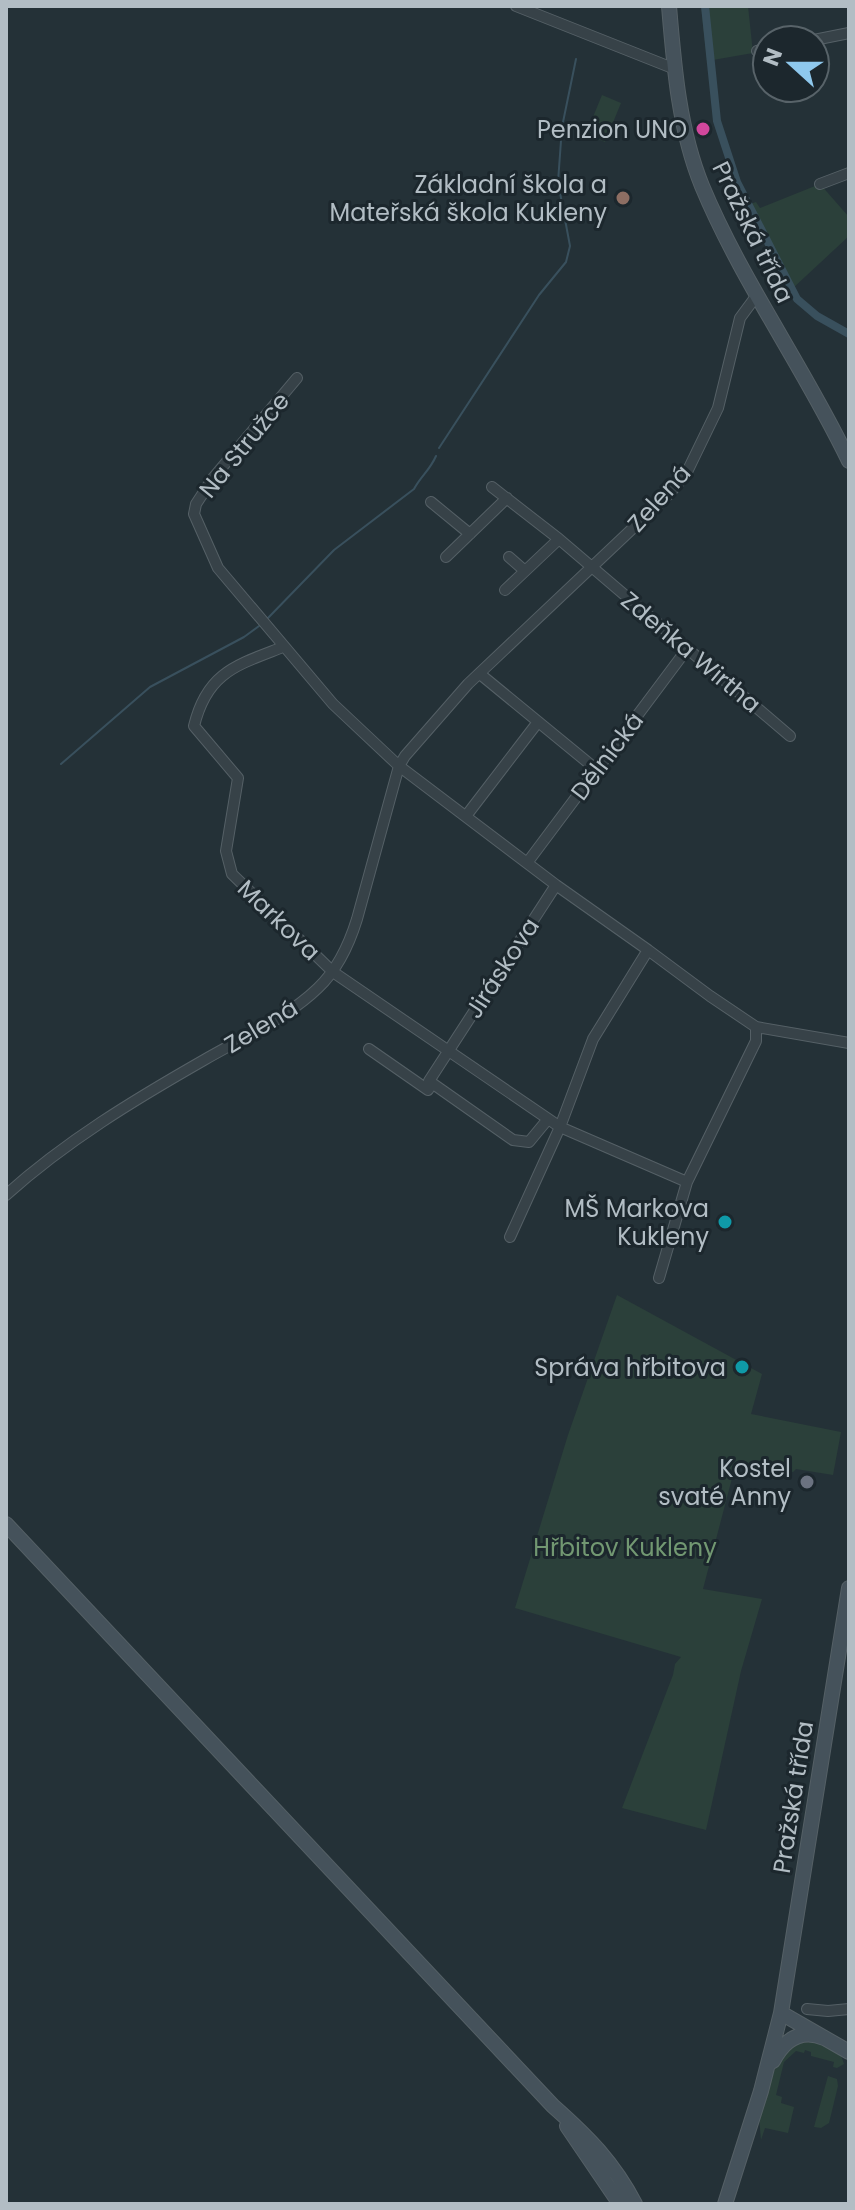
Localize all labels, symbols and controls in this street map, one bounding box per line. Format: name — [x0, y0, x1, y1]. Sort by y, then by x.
north arrow — [751, 24, 831, 104]
text: N — [755, 44, 790, 70]
place label: Penzion UNO — [537, 113, 687, 146]
marker: Penzion UNO — [694, 120, 712, 138]
street label: Pražská třída — [705, 156, 801, 308]
place label: Základní škola a Mateřská škola Kukleny — [329, 168, 607, 229]
marker: Základní škola a Mateřská škola Kukleny — [614, 189, 632, 207]
street label: Na Stružce — [191, 385, 297, 505]
street label: Zelená — [620, 457, 698, 539]
street label: Zdeňka Wirtha — [614, 584, 768, 720]
street label: Dělnická — [563, 705, 651, 807]
street label: Markova — [230, 872, 328, 968]
street label: Jiráskova — [457, 911, 547, 1025]
street label: Zelená — [218, 991, 304, 1061]
place label: MŠ Markova Kukleny — [565, 1192, 709, 1253]
marker: MŠ Markova Kukleny — [716, 1213, 734, 1231]
place label: Správa hřbitova — [534, 1351, 726, 1384]
marker: Správa hřbitova — [733, 1358, 751, 1376]
place label: Kostel svaté Anny — [658, 1452, 791, 1513]
marker: Kostel svaté Anny — [798, 1473, 816, 1491]
park label: Hřbitov Kukleny — [533, 1531, 717, 1564]
street label: Pražská třída — [765, 1719, 821, 1875]

